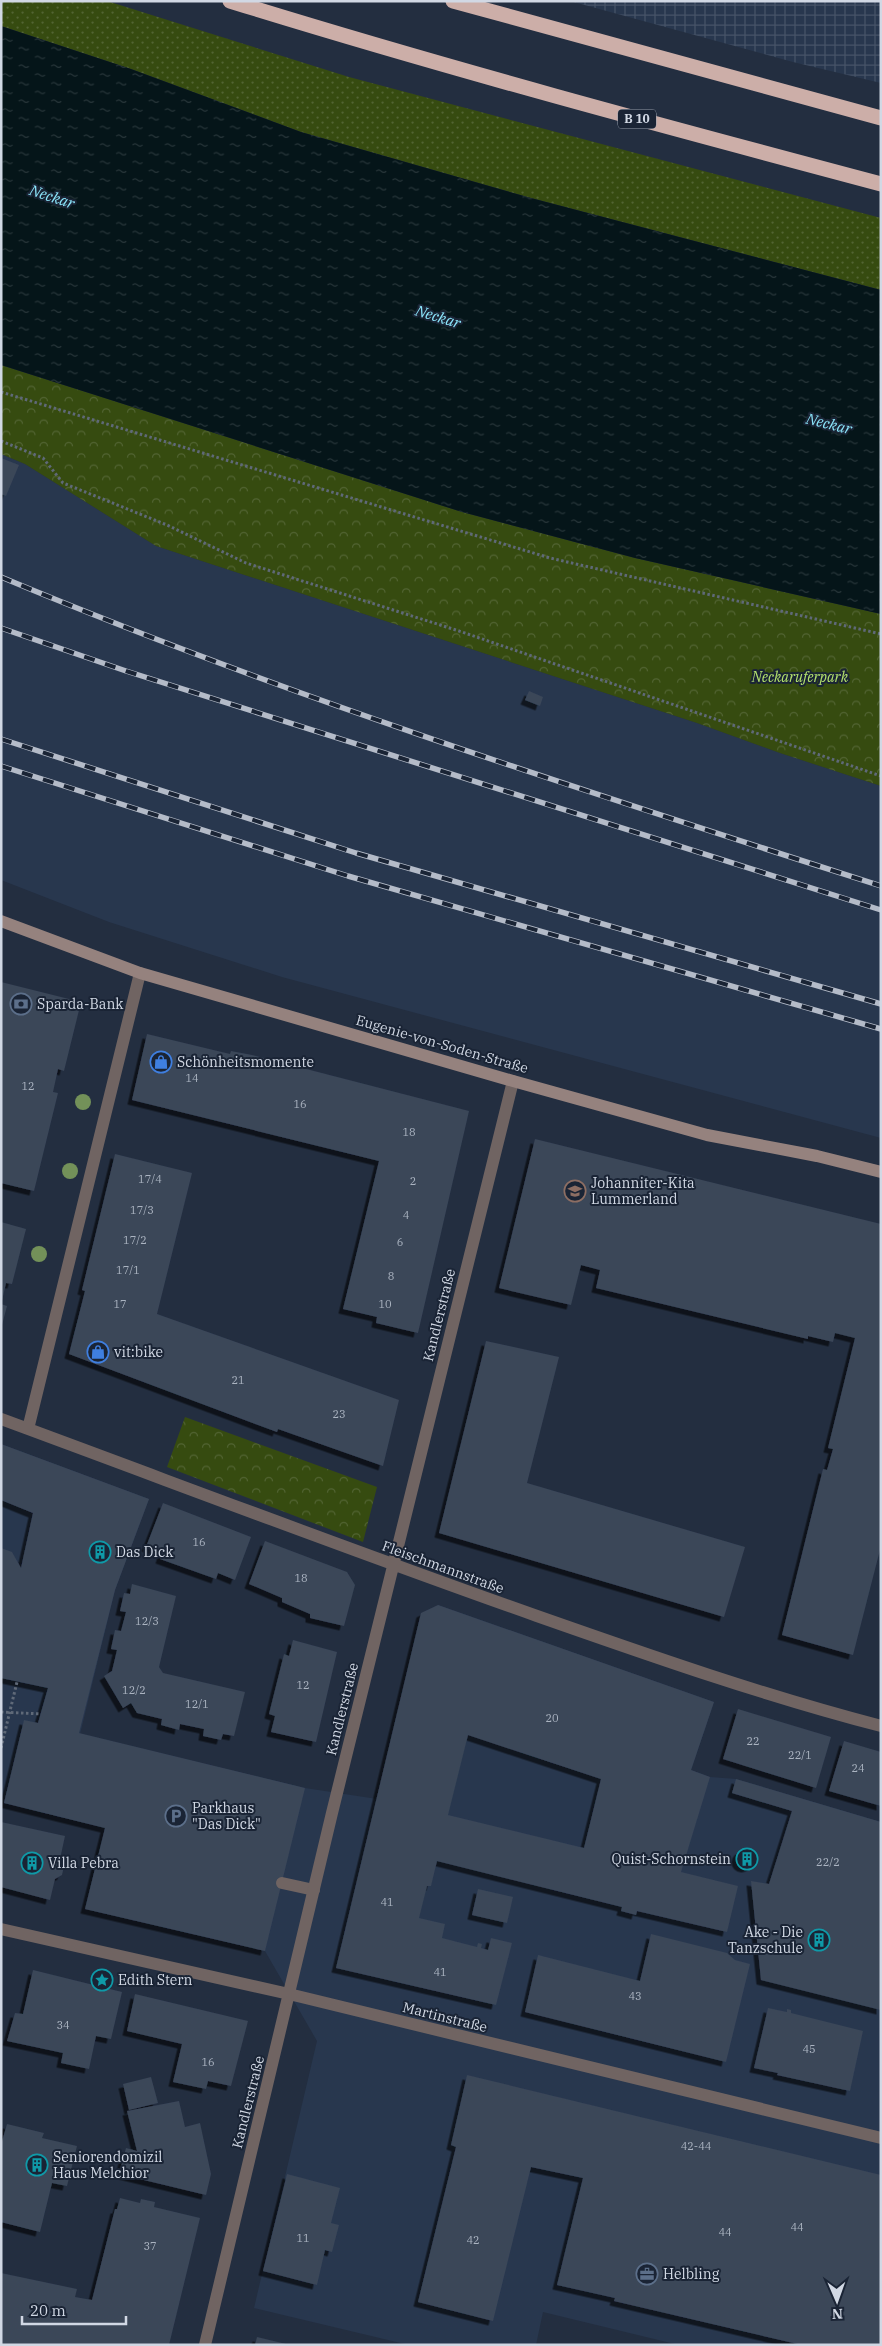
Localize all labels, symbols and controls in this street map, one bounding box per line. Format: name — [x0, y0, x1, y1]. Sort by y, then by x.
road number: B 10 — [618, 110, 656, 128]
water label: Neckar — [26, 180, 78, 213]
water label: Neckar — [412, 300, 464, 333]
water label: Neckar — [803, 408, 854, 438]
park label: Neckaruferpark — [751, 668, 849, 686]
bank icon: Sparda-Bank — [9, 992, 33, 1016]
place label: Sparda-Bank — [37, 995, 124, 1013]
street label: Eugenie-von-Soden-Straße — [354, 1011, 530, 1077]
shop icon: Schönheitsmomente — [149, 1050, 173, 1074]
place label: Schönheitsmomente — [177, 1053, 314, 1071]
house number: 14 — [185, 1071, 199, 1085]
house number: 12 — [21, 1079, 35, 1093]
house number: 16 — [293, 1097, 307, 1111]
house number: 18 — [402, 1125, 416, 1139]
house number: 17/4 — [138, 1172, 162, 1186]
house number: 2 — [410, 1174, 416, 1188]
place label: Johanniter-Kita Lummerland — [591, 1174, 695, 1208]
school or university icon: Johanniter-Kita Lummerland — [563, 1179, 587, 1203]
house number: 17/3 — [130, 1203, 154, 1217]
house number: 4 — [403, 1208, 410, 1222]
house number: 17/2 — [123, 1233, 147, 1247]
house number: 6 — [397, 1235, 403, 1249]
house number: 17/1 — [116, 1263, 140, 1277]
street label: Kandlerstraße — [419, 1267, 459, 1363]
house number: 8 — [388, 1269, 394, 1283]
house number: 17 — [113, 1297, 127, 1311]
house number: 10 — [378, 1297, 392, 1311]
shop icon: vit:bike — [86, 1340, 110, 1364]
place label: vit:bike — [114, 1343, 163, 1361]
house number: 21 — [231, 1373, 245, 1387]
house number: 23 — [332, 1407, 346, 1421]
house number: 16 — [192, 1535, 206, 1549]
street label: Fleischmannstraße — [380, 1537, 506, 1597]
building icon: Das Dick — [88, 1540, 112, 1564]
place label: Das Dick — [116, 1543, 174, 1561]
house number: 18 — [294, 1571, 308, 1585]
house number: 12/3 — [135, 1614, 159, 1628]
street label: Kandlerstraße — [322, 1661, 362, 1757]
house number: 12 — [296, 1678, 310, 1692]
house number: 12/2 — [122, 1683, 146, 1697]
house number: 12/1 — [185, 1697, 209, 1711]
house number: 20 — [545, 1711, 559, 1725]
house number: 22 — [746, 1734, 760, 1748]
house number: 22/1 — [788, 1748, 812, 1762]
house number: 24 — [851, 1761, 865, 1775]
place label: Parkhaus "Das Dick" — [192, 1799, 261, 1833]
parking icon: Parkhaus "Das Dick" — [164, 1804, 188, 1828]
building icon: Quist-Schornstein — [735, 1847, 759, 1871]
place label: Quist-Schornstein — [612, 1850, 731, 1868]
building icon: Villa Pebra — [20, 1851, 44, 1875]
place label: Villa Pebra — [48, 1854, 119, 1872]
house number: 22/2 — [816, 1855, 840, 1869]
house number: 41 — [380, 1895, 394, 1909]
place label: Ake - Die Tanzschule — [728, 1923, 803, 1957]
building icon: Ake - Die Tanzschule — [807, 1928, 831, 1952]
house number: 41 — [433, 1965, 447, 1979]
place icon: Edith Stern — [90, 1968, 114, 1992]
place label: Edith Stern — [118, 1971, 193, 1989]
house number: 43 — [628, 1989, 642, 2003]
street label: Martinstraße — [401, 1998, 489, 2036]
house number: 34 — [56, 2018, 70, 2032]
house number: 45 — [802, 2042, 816, 2056]
street label: Kandlerstraße — [228, 2054, 268, 2150]
house number: 16 — [201, 2055, 215, 2069]
house number: 42-44 — [681, 2139, 712, 2153]
place label: Seniorendomizil Haus Melchior — [53, 2148, 163, 2182]
building icon: Seniorendomizil Haus Melchior — [25, 2153, 49, 2177]
house number: 44 — [790, 2220, 804, 2234]
house number: 44 — [718, 2225, 732, 2239]
house number: 11 — [296, 2231, 310, 2245]
house number: 42 — [466, 2233, 480, 2247]
house number: 37 — [143, 2239, 157, 2253]
office icon: Helbling — [635, 2262, 659, 2286]
place label: Helbling — [663, 2265, 720, 2283]
north arrow — [812, 2276, 862, 2326]
scale bar — [22, 2294, 126, 2326]
text: 20 m — [30, 2301, 66, 2320]
text: N — [832, 2305, 843, 2323]

